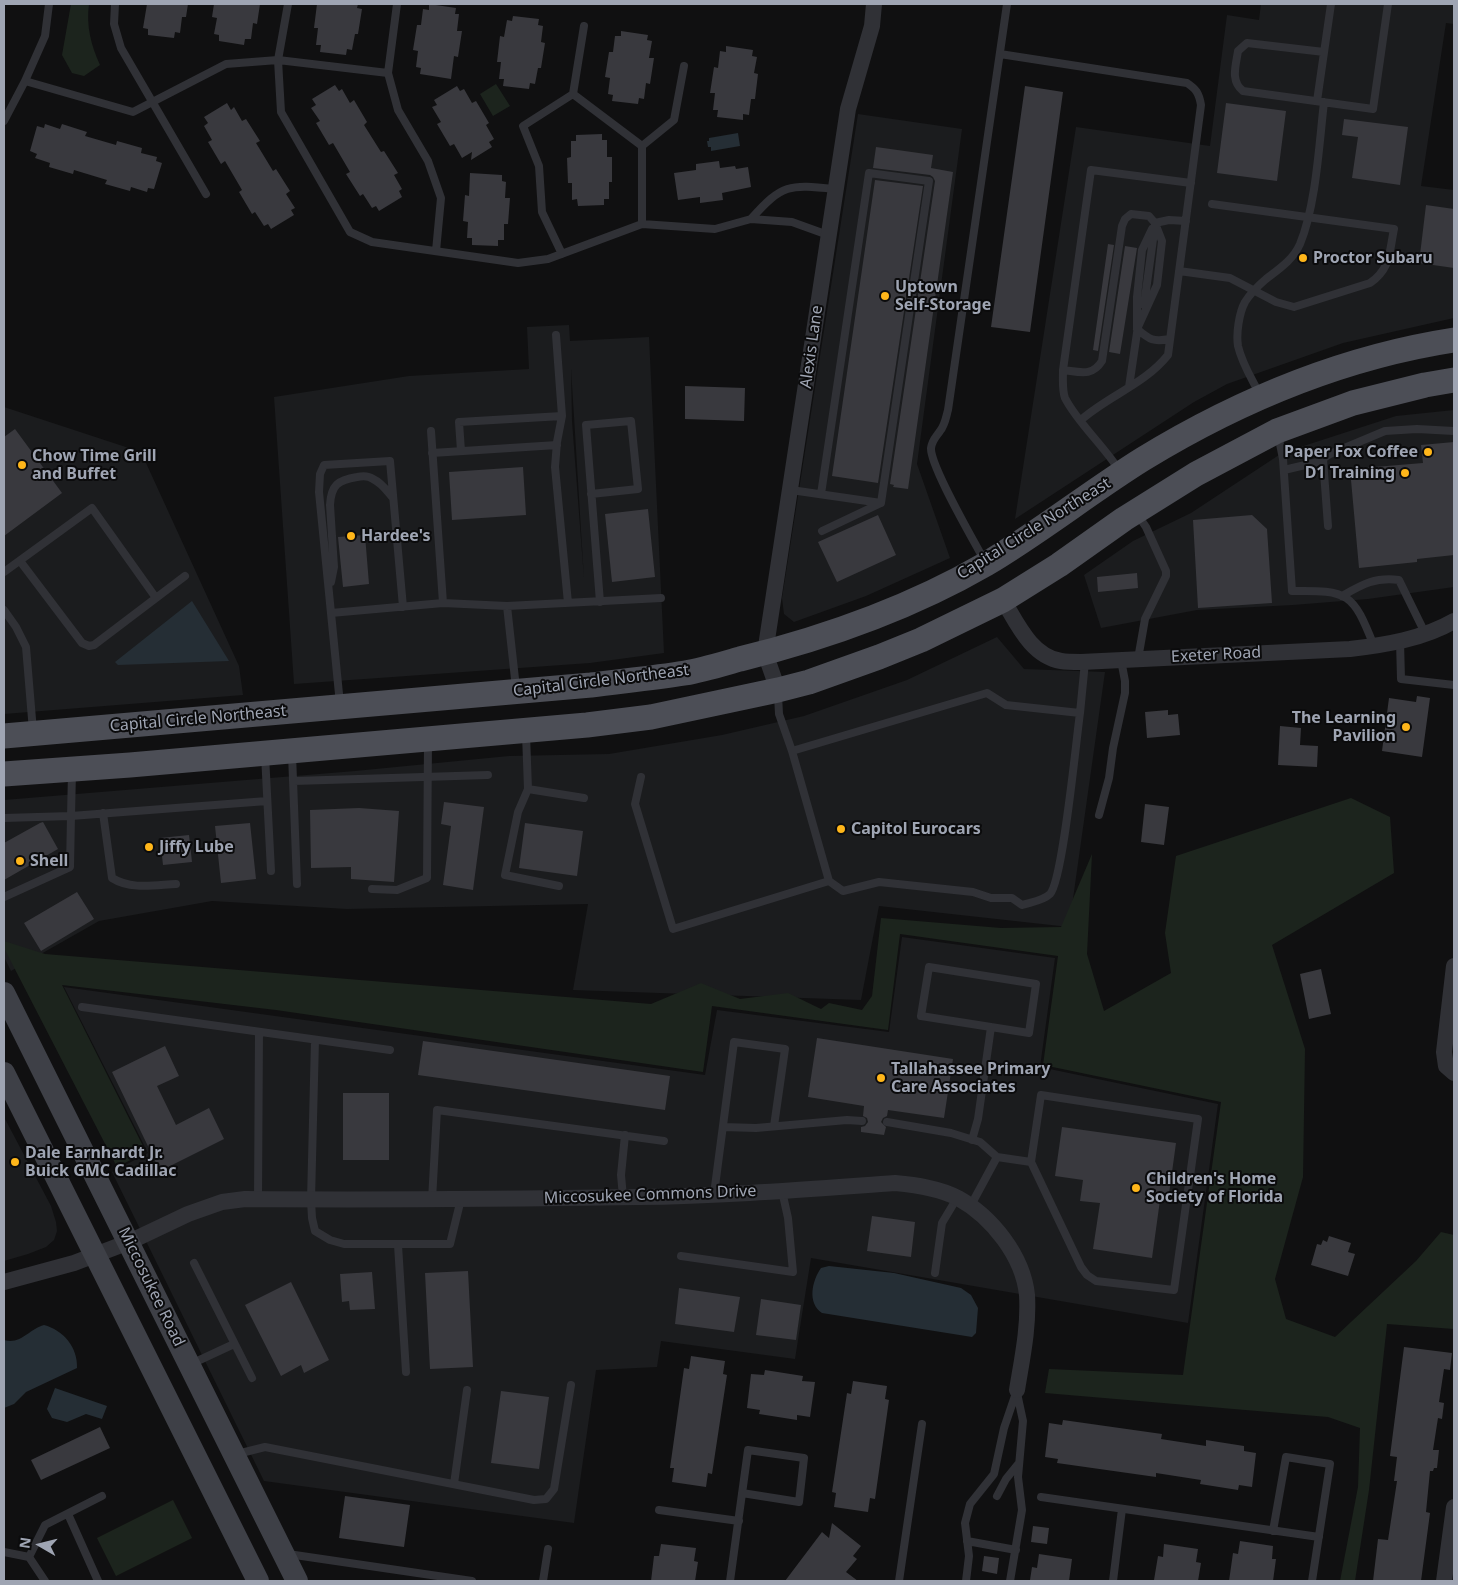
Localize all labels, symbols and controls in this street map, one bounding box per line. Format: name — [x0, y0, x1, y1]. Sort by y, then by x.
place label: Proctor Subaru — [1313, 248, 1433, 268]
marker: Proctor Subaru — [1297, 252, 1309, 264]
place label: Uptown Self-Storage — [895, 277, 991, 315]
marker: Uptown Self-Storage — [879, 290, 891, 302]
street label: Alexis Lane — [797, 304, 827, 390]
place label: Paper Fox Coffee — [1284, 442, 1418, 462]
place label: Chow Time Grill and Buffet — [32, 446, 157, 484]
marker: Paper Fox Coffee — [1422, 446, 1434, 458]
marker: Chow Time Grill and Buffet — [16, 459, 28, 471]
place label: D1 Training — [1305, 463, 1395, 483]
marker: D1 Training — [1399, 467, 1411, 479]
street label: Capital Circle Northeast — [954, 474, 1114, 584]
place label: Hardee's — [361, 526, 431, 546]
marker: Hardee's — [345, 530, 357, 542]
street label: Exeter Road — [1171, 643, 1261, 667]
street label: Capital Circle Northeast — [512, 661, 690, 701]
street label: Capital Circle Northeast — [109, 702, 287, 736]
place label: The Learning Pavilion — [1292, 708, 1396, 746]
marker: The Learning Pavilion — [1400, 721, 1412, 733]
place label: Capitol Eurocars — [851, 819, 981, 839]
marker: Capitol Eurocars — [835, 823, 847, 835]
place label: Jiffy Lube — [159, 837, 234, 857]
marker: Jiffy Lube — [143, 841, 155, 853]
place label: Shell — [30, 851, 68, 871]
marker: Shell — [14, 855, 26, 867]
place label: Tallahassee Primary Care Associates — [891, 1059, 1050, 1097]
marker: Tallahassee Primary Care Associates — [875, 1072, 887, 1084]
place label: Dale Earnhardt Jr. Buick GMC Cadillac — [25, 1143, 176, 1181]
marker: Dale Earnhardt Jr. Buick GMC Cadillac — [9, 1156, 21, 1168]
place label: Children's Home Society of Florida — [1146, 1169, 1283, 1207]
street label: Miccosukee Commons Drive — [543, 1182, 757, 1208]
marker: Children's Home Society of Florida — [1130, 1182, 1142, 1194]
street label: Miccosukee Road — [114, 1224, 188, 1350]
north arrow — [15, 1520, 65, 1570]
text: N — [14, 1536, 35, 1550]

